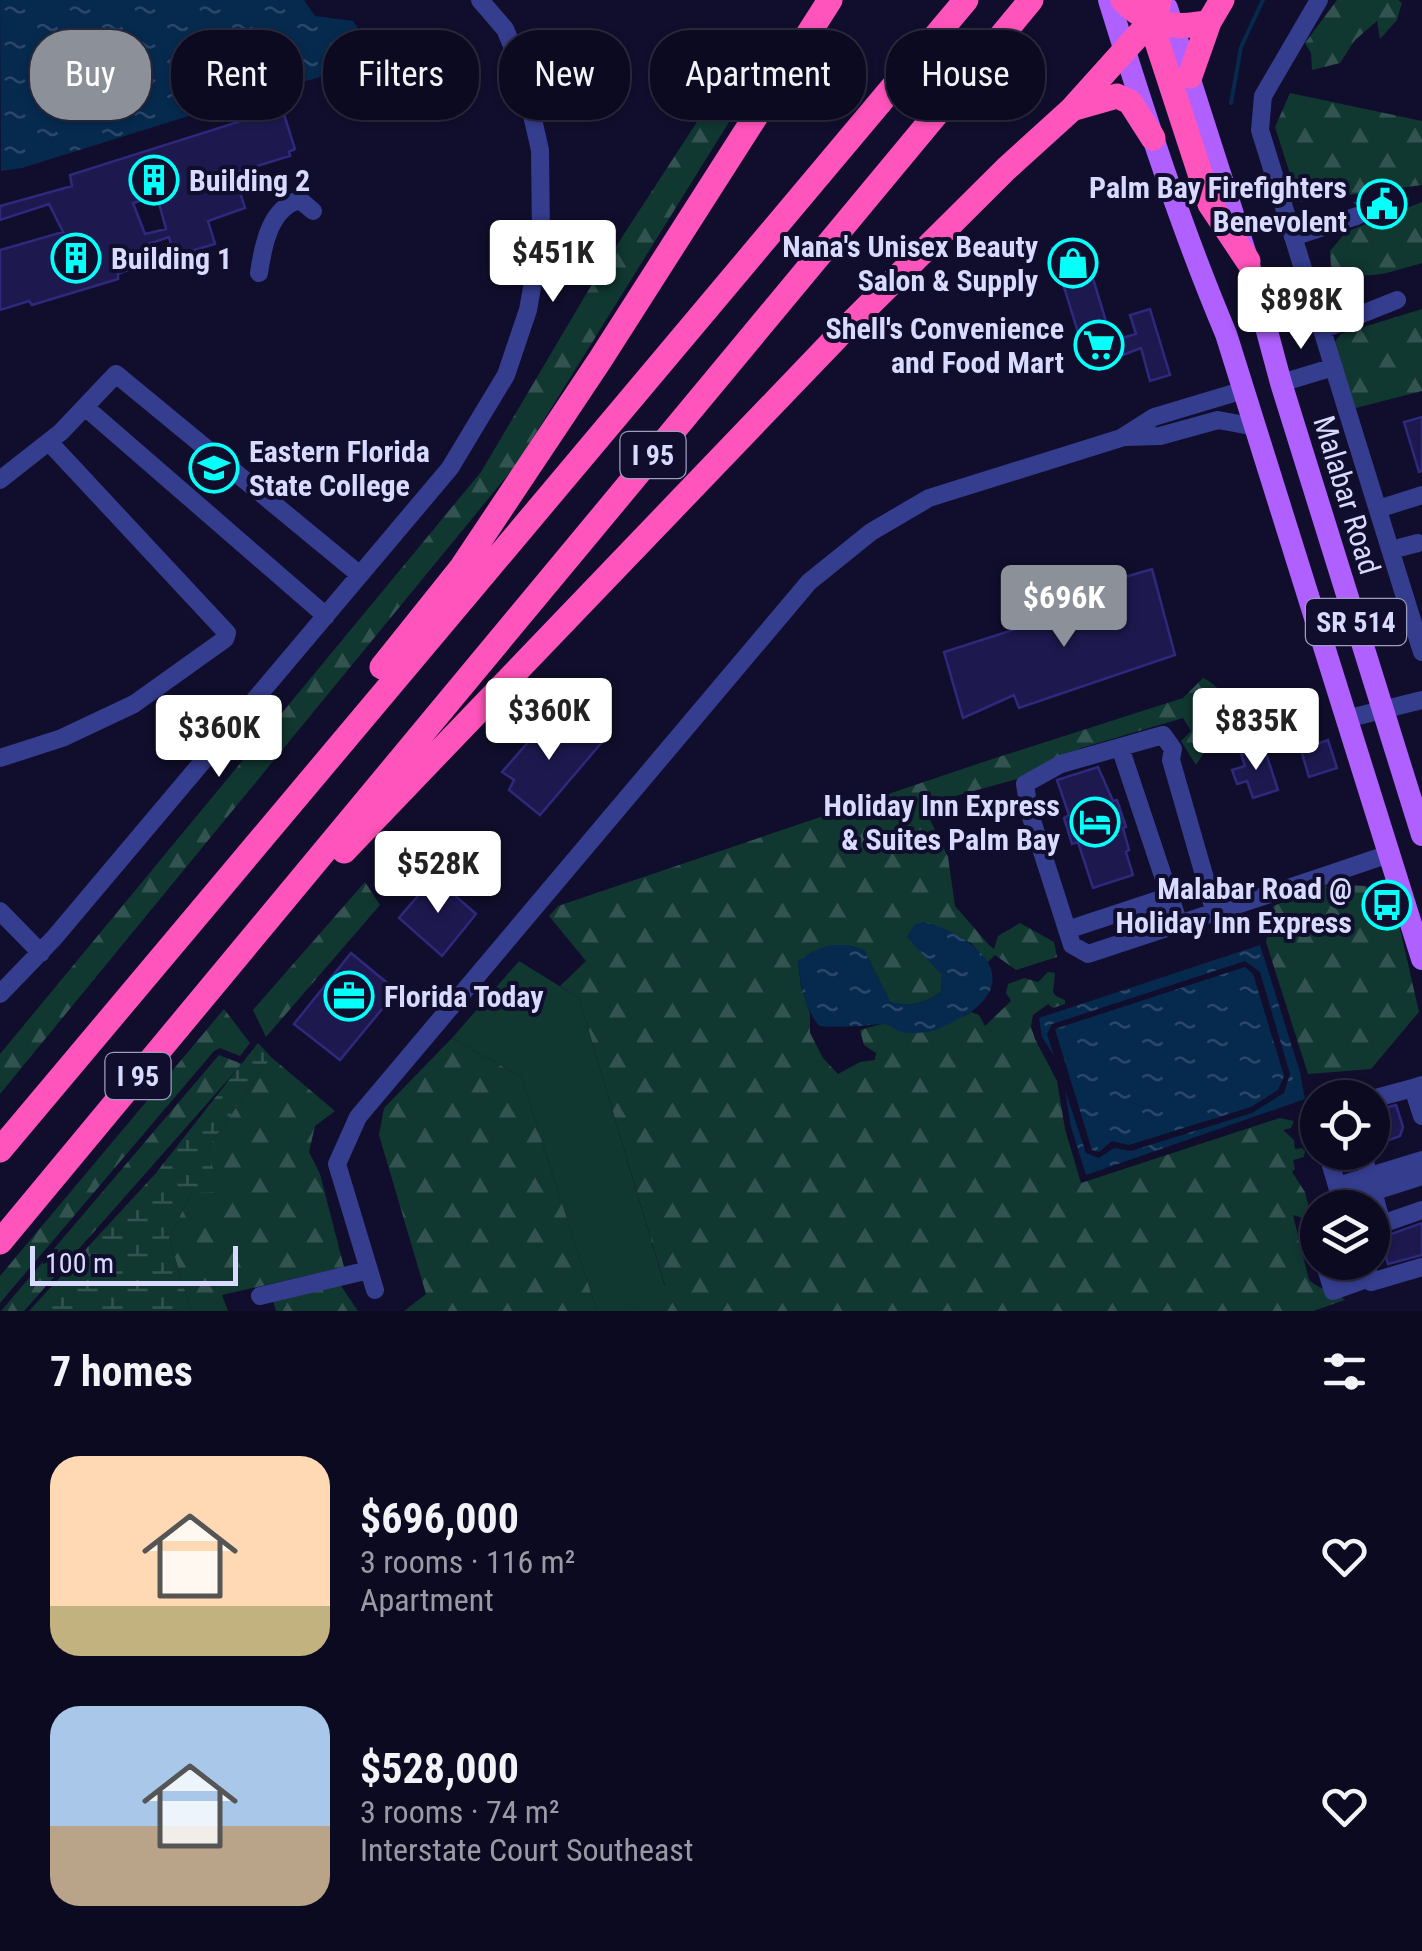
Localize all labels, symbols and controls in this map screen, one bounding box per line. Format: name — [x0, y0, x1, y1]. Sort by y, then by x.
chip: Buy — [30, 30, 151, 120]
chip: Rent — [171, 30, 303, 120]
chip: Filters — [323, 30, 479, 120]
chip: New — [499, 30, 630, 120]
chip: Apartment — [650, 30, 866, 120]
chip: House — [886, 30, 1045, 120]
building icon: Building 2 — [128, 154, 180, 206]
place label: Building 2 — [189, 163, 310, 198]
place label: Palm Bay Firefighters Benevolent — [1089, 170, 1347, 239]
public building icon: Palm Bay Firefighters Benevolent — [1356, 178, 1408, 230]
pin: $451K — [483, 220, 623, 305]
place label: Nana's Unisex Beauty Salon & Supply — [782, 229, 1039, 298]
building icon: Building 1 — [50, 232, 102, 284]
text: $451K — [512, 233, 594, 271]
shop icon: Nana's Unisex Beauty Salon & Supply — [1047, 237, 1099, 289]
place label: Building 1 — [111, 241, 232, 276]
pin: $898K — [1231, 267, 1371, 352]
text: $898K — [1260, 280, 1342, 318]
place label: Shell's Convenience and Food Mart — [826, 311, 1064, 380]
supermarket icon: Shell's Convenience and Food Mart — [1073, 319, 1125, 371]
street label: Malabar Road — [1306, 412, 1388, 578]
road number: I 95 — [620, 432, 686, 478]
place label: Eastern Florida State College — [249, 434, 430, 503]
school or university icon: Eastern Florida State College — [188, 442, 240, 494]
pin: $696K — [994, 565, 1134, 650]
text: $696K — [1023, 578, 1105, 616]
road number: SR 514 — [1306, 599, 1406, 645]
pin: $360K — [479, 678, 619, 763]
pin: $835K — [1186, 688, 1326, 773]
text: $360K — [508, 691, 590, 729]
pin: $360K — [149, 695, 289, 780]
text: $835K — [1215, 701, 1297, 739]
text: $360K — [178, 708, 260, 746]
place label: Holiday Inn Express & Suites Palm Bay — [824, 788, 1061, 857]
hotel icon: Holiday Inn Express & Suites Palm Bay — [1069, 796, 1121, 848]
pin: $528K — [368, 831, 508, 916]
text: $528K — [397, 844, 479, 882]
place label: Malabar Road @ Holiday Inn Express — [1116, 871, 1352, 940]
bus stop icon: Malabar Road @ Holiday Inn Express — [1361, 879, 1413, 931]
office icon: Florida Today — [323, 970, 375, 1022]
place label: Florida Today — [384, 979, 544, 1014]
road number: I 95 — [106, 1053, 170, 1099]
map controls — [1300, 1080, 1390, 1280]
button: locate — [1300, 1080, 1390, 1170]
button: layers — [1300, 1190, 1390, 1280]
scale bar — [30, 1241, 238, 1286]
text: 100 m — [45, 1247, 114, 1280]
icon: filters — [1317, 1344, 1372, 1399]
text: 7 homes — [50, 1347, 193, 1396]
text: $696,000 — [360, 1494, 519, 1543]
icon: home — [130, 1496, 250, 1616]
icon: heart — [1317, 1529, 1372, 1584]
text: 3 rooms · 116 m² — [360, 1543, 575, 1581]
text: Apartment — [360, 1581, 494, 1619]
text: $528,000 — [360, 1744, 519, 1793]
icon: home — [130, 1746, 250, 1866]
icon: heart — [1317, 1779, 1372, 1834]
text: 3 rooms · 74 m² — [360, 1793, 559, 1831]
text: Interstate Court Southeast — [360, 1831, 693, 1869]

